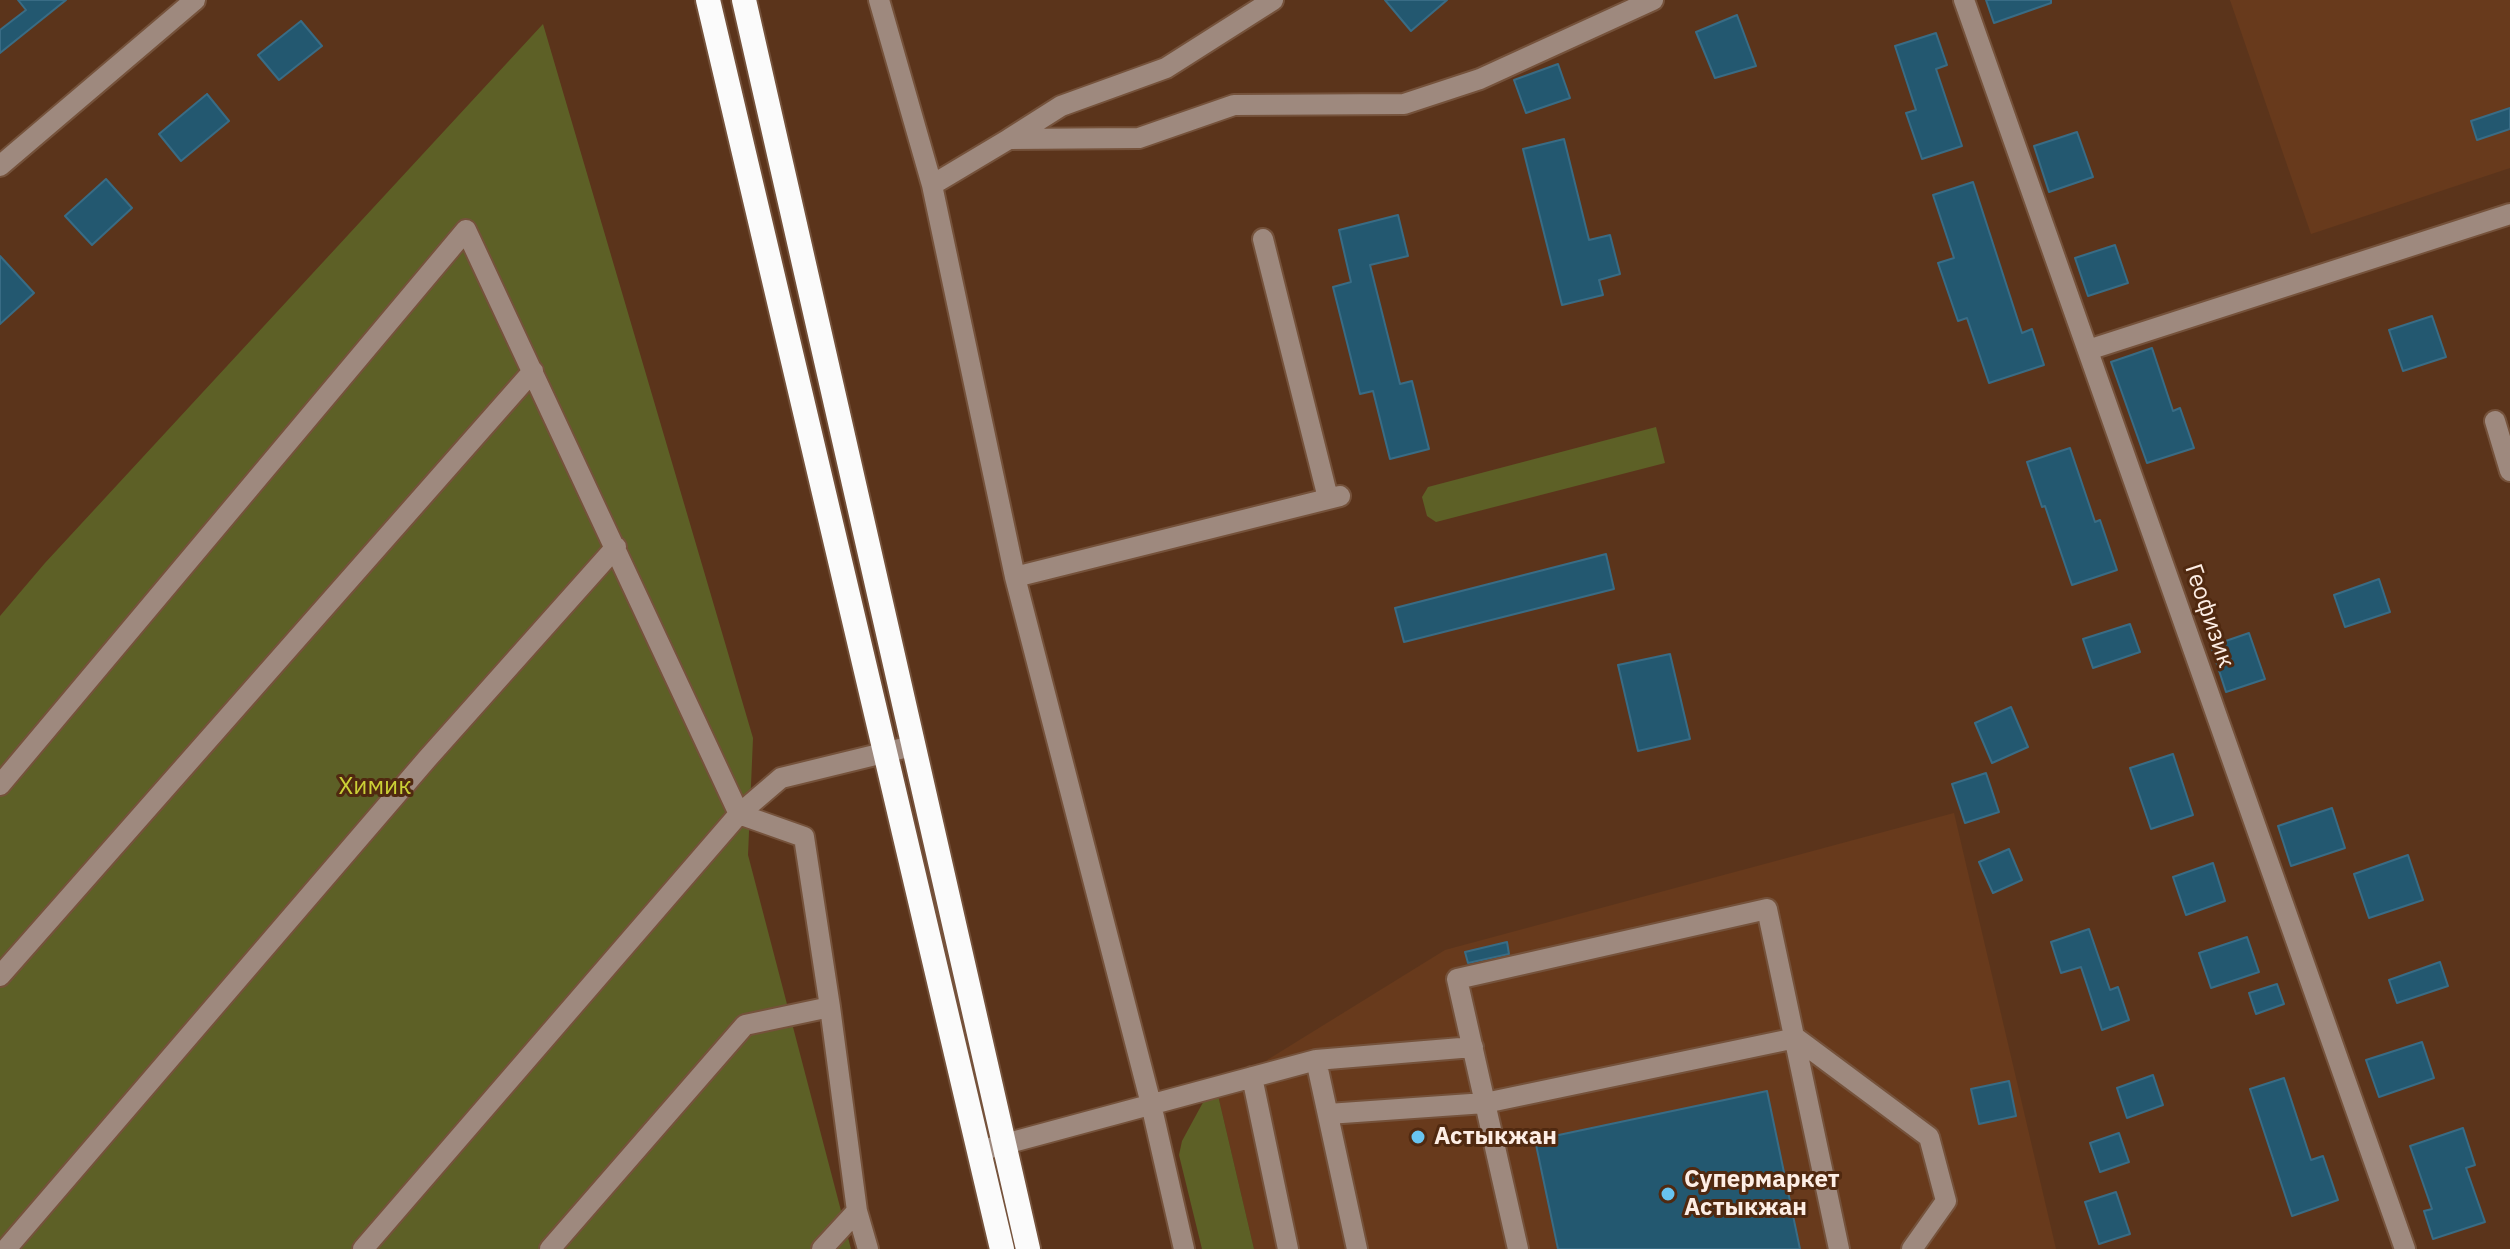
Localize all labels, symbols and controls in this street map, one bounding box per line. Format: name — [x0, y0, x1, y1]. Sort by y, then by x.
street label: Геофизик — [2178, 560, 2240, 672]
park label: Химик — [339, 773, 411, 801]
place label: Астыкжан — [1434, 1123, 1557, 1151]
marker: Астыкжан — [1409, 1128, 1427, 1146]
place label: Супермаркет Астыкжан — [1684, 1166, 1840, 1222]
marker: Супермаркет Астыкжан — [1659, 1185, 1677, 1203]

